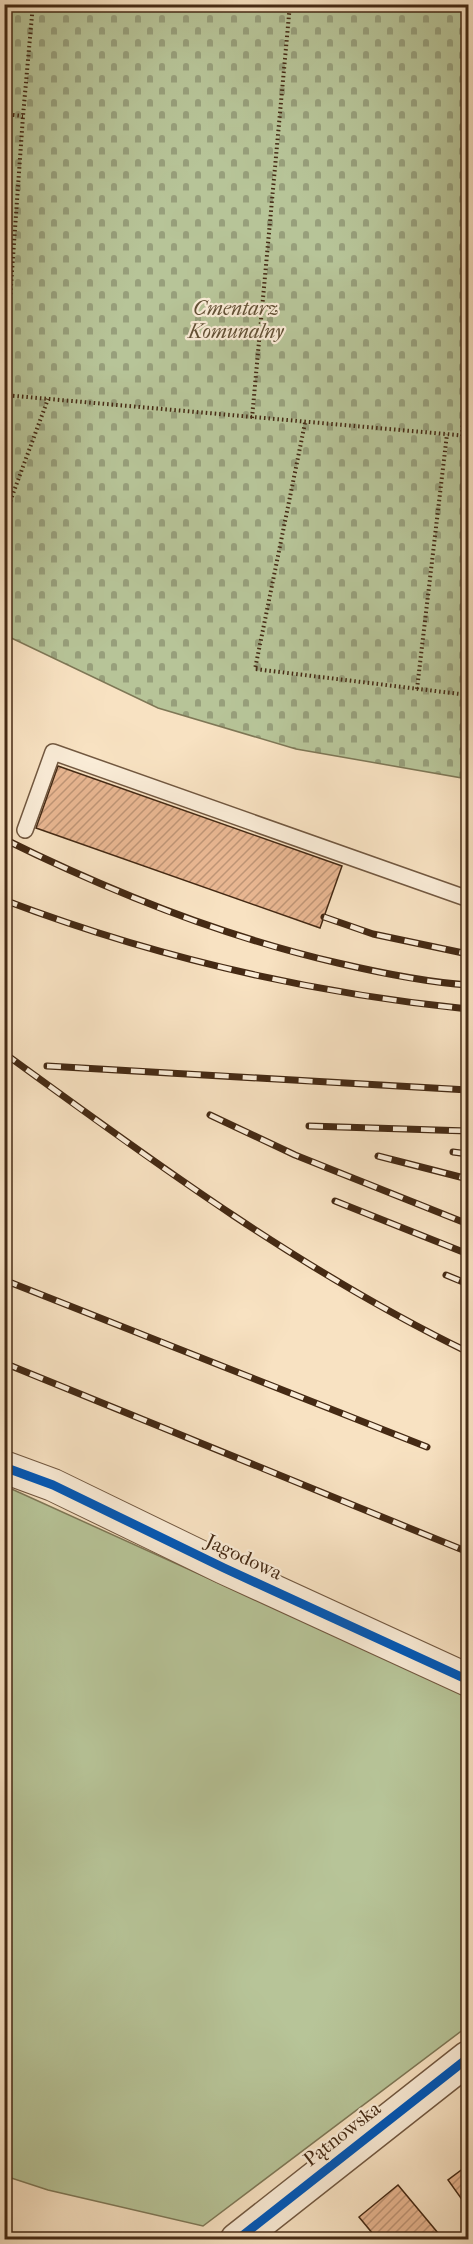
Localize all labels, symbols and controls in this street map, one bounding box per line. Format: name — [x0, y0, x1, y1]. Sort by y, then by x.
park label: Cmentarz Komunalny — [186, 297, 284, 343]
street label: Jagodowa — [200, 1528, 287, 1585]
street label: Pątnowska — [299, 2096, 386, 2171]

